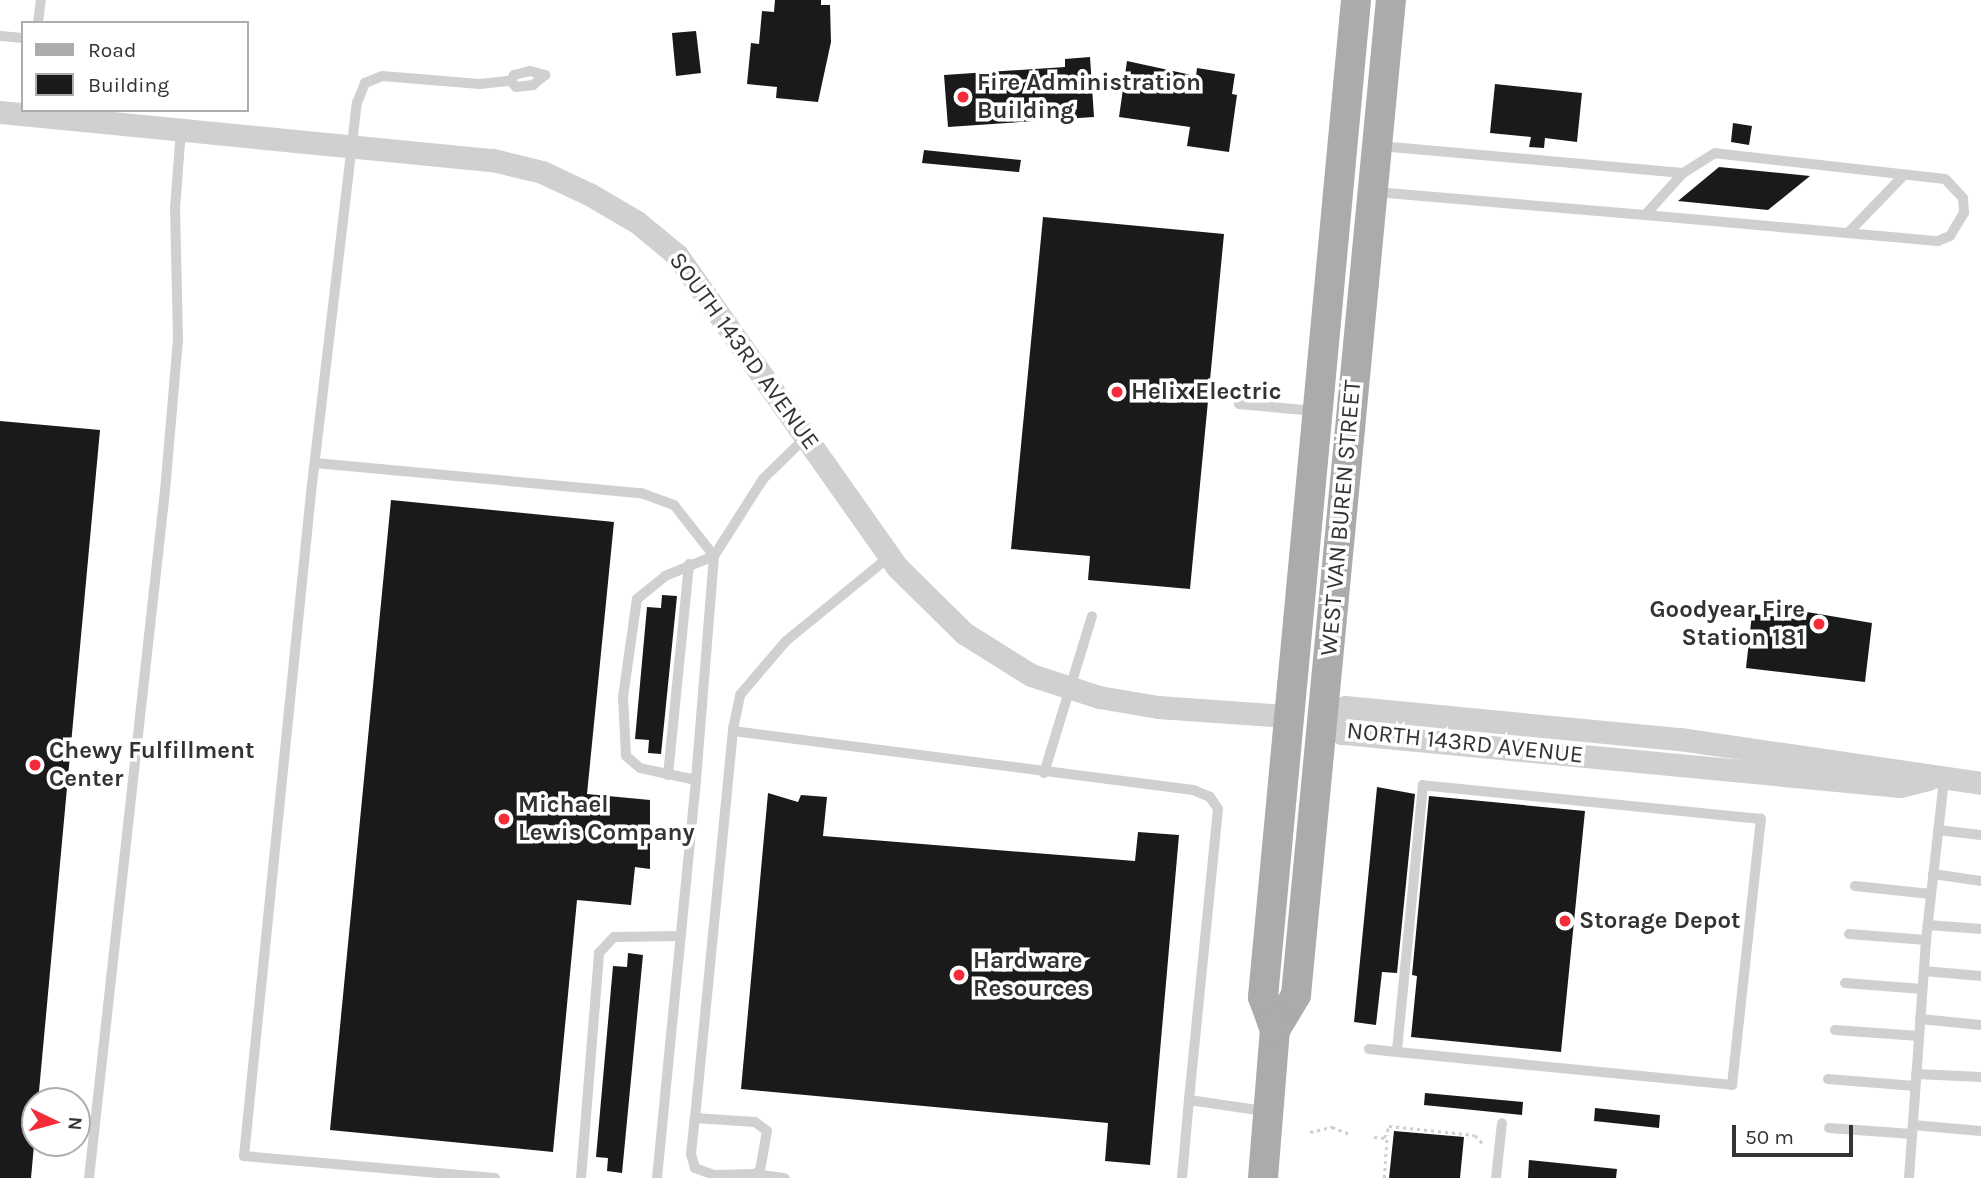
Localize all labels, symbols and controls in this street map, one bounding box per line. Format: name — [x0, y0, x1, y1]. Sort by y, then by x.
legend — [21, 21, 248, 112]
text: Road — [88, 38, 136, 62]
place label: Fire Administration Building — [977, 69, 1201, 125]
text: Building — [88, 73, 169, 97]
marker: Fire Administration Building — [955, 89, 971, 105]
street label: SOUTH 143RD AVENUE — [663, 247, 825, 455]
place label: Helix Electric — [1131, 378, 1281, 406]
street label: WEST VAN BUREN STREET — [1315, 379, 1367, 657]
marker: Helix Electric — [1109, 384, 1125, 400]
place label: Goodyear Fire Station 181 — [1649, 596, 1805, 652]
marker: Goodyear Fire Station 181 — [1811, 616, 1827, 632]
street label: NORTH 143RD AVENUE — [1345, 716, 1585, 770]
place label: Chewy Fulfillment Center — [49, 737, 254, 793]
marker: Chewy Fulfillment Center — [27, 757, 43, 773]
place label: Michael Lewis Company — [518, 791, 695, 847]
marker: Michael Lewis Company — [496, 811, 512, 827]
place label: Storage Depot — [1579, 907, 1740, 935]
marker: Storage Depot — [1557, 913, 1573, 929]
place label: Hardware Resources — [973, 947, 1090, 1003]
marker: Hardware Resources — [951, 967, 967, 983]
north arrow — [21, 1087, 91, 1157]
scale bar — [1736, 1112, 1857, 1156]
text: N — [63, 1116, 86, 1131]
text: 50 m — [1745, 1125, 1794, 1149]

